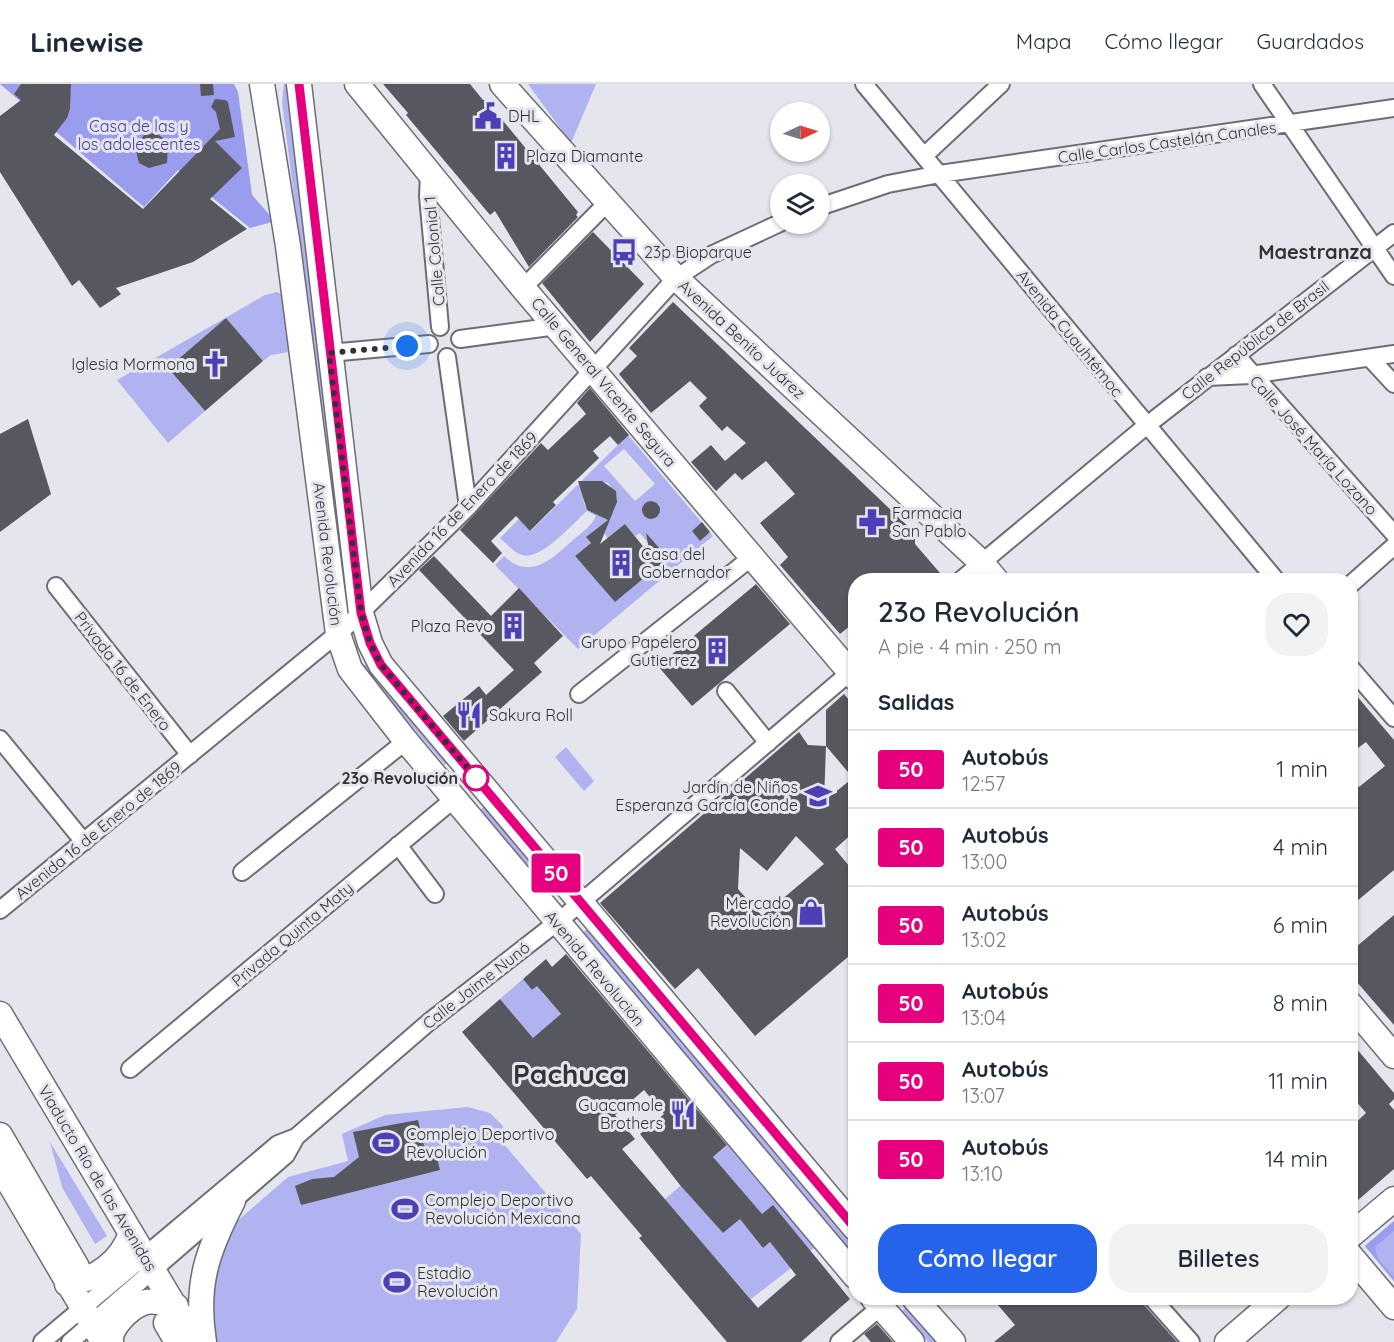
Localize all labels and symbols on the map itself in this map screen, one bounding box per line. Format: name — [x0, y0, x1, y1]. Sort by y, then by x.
public building icon: DHL — [473, 101, 503, 131]
north arrow — [770, 102, 830, 162]
place label: DHL — [508, 106, 540, 126]
park label: Casa de las y los adolescentes — [78, 116, 200, 154]
street label: Calle Carlos Castelán Canales — [1057, 117, 1277, 167]
building icon: Plaza Diamante — [491, 141, 521, 171]
place label: Plaza Diamante — [526, 146, 643, 166]
street label: Calle Colonial 1 — [419, 195, 449, 307]
bus stop icon: 23p Bioparque — [609, 237, 639, 267]
district label: Maestranza — [1258, 239, 1372, 264]
place label: 23p Bioparque — [644, 242, 752, 262]
street label: Avenida Cuauhtémoc — [1013, 265, 1127, 401]
street label: Avenida Benito Juárez — [675, 275, 809, 403]
street label: Calle República de Brasil — [1177, 276, 1333, 404]
street label: Calle General Vicente Segura — [527, 293, 681, 471]
your location — [392, 331, 422, 361]
church icon: Iglesia Mormona — [200, 349, 230, 379]
place label: Iglesia Mormona — [71, 354, 195, 374]
street label: Calle José María Lozano — [1246, 371, 1382, 519]
street label: Avenida 16 de Enero de 1869 — [382, 427, 542, 591]
street label: Avenida Revolución — [309, 481, 347, 627]
place label: Farmacia San Pablo — [892, 503, 966, 541]
pharmacy icon: Farmacia San Pablo — [857, 507, 887, 537]
place label: Casa del Gobernador — [641, 544, 731, 582]
building icon: Casa del Gobernador — [606, 548, 636, 578]
street label: Privada 16 de Enero — [70, 607, 176, 735]
building icon: Plaza Revo — [498, 611, 528, 641]
place label: Plaza Revo — [411, 616, 493, 636]
place label: Grupo Papelero Gutierrez — [581, 632, 697, 670]
building icon: Grupo Papelero Gutierrez — [702, 636, 732, 666]
restaurant icon: Sakura Roll — [454, 700, 484, 730]
place label: Sakura Roll — [489, 705, 573, 725]
street label: Avenida 16 de Enero de 1869 — [11, 757, 185, 903]
marker: 23o Revolución — [463, 765, 489, 791]
place label: 23o Revolución — [341, 768, 458, 788]
place label: Jardín de Niños Esperanza García Conde — [615, 777, 798, 815]
school or university icon: Jardín de Niños Esperanza García Conde — [803, 781, 833, 811]
line badge: 50 — [529, 854, 583, 892]
street label: Privada Quinta Maty — [227, 877, 357, 991]
place label: Mercado Revolución — [710, 893, 791, 931]
shop icon: Mercado Revolución — [796, 897, 826, 927]
street label: Avenida Revolución — [541, 906, 649, 1030]
street label: Calle Jaime Nunó — [418, 937, 534, 1033]
district label: Pachuca — [513, 1056, 627, 1091]
street label: Viaducto Río de las Avenidas — [34, 1081, 162, 1275]
place label: Guacamole Brothers — [578, 1095, 663, 1133]
restaurant icon: Guacamole Brothers — [668, 1099, 698, 1129]
place label: Complejo Deportivo Revolución — [406, 1124, 554, 1162]
sports icon: Complejo Deportivo Revolución — [371, 1128, 401, 1158]
place label: Complejo Deportivo Revolución Mexicana — [425, 1190, 581, 1228]
sports icon: Complejo Deportivo Revolución Mexicana — [390, 1194, 420, 1224]
place label: Estadio Revolución — [417, 1263, 498, 1301]
sports icon: Estadio Revolución — [382, 1267, 412, 1297]

